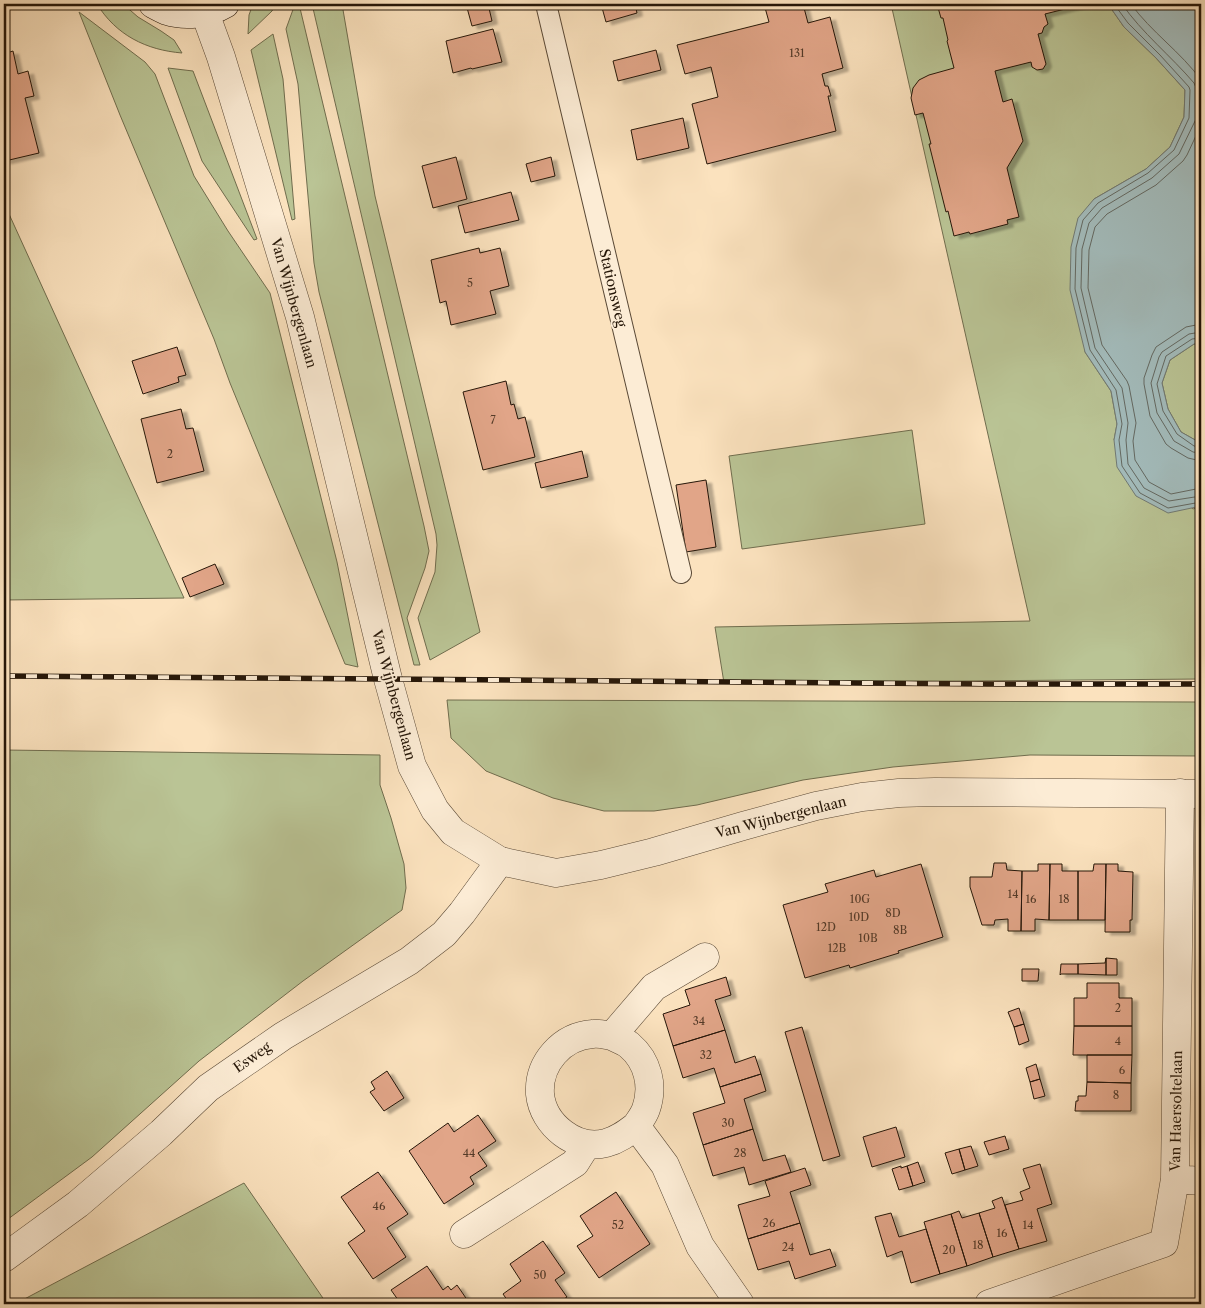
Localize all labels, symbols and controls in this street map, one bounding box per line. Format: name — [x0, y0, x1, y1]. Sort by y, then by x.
house number: 131 — [789, 46, 805, 60]
street label: Van Wijnbergenlaan — [267, 235, 321, 370]
street label: Stationsweg — [595, 247, 631, 329]
house number: 5 — [467, 276, 473, 290]
house number: 7 — [490, 413, 496, 427]
house number: 2 — [167, 447, 173, 461]
street label: Van Wijnbergenlaan — [368, 627, 420, 762]
street label: Van Wijnbergenlaan — [713, 792, 849, 842]
house number: 14 — [1008, 887, 1018, 901]
house number: 10G — [850, 892, 870, 906]
house number: 16 — [1025, 892, 1037, 906]
house number: 18 — [1058, 892, 1070, 906]
house number: 8D — [885, 906, 901, 920]
house number: 10D — [849, 910, 869, 924]
house number: 12D — [816, 920, 836, 934]
house number: 8B — [893, 923, 907, 937]
house number: 10B — [858, 931, 878, 945]
house number: 12B — [828, 941, 847, 955]
house number: 2 — [1115, 1001, 1121, 1015]
house number: 34 — [693, 1014, 705, 1028]
house number: 4 — [1115, 1034, 1121, 1048]
street label: Esweg — [230, 1037, 275, 1076]
house number: 32 — [700, 1048, 712, 1062]
street label: Van Haersoltelaan — [1166, 1050, 1186, 1173]
house number: 6 — [1119, 1063, 1126, 1077]
house number: 8 — [1113, 1088, 1119, 1102]
house number: 30 — [721, 1116, 735, 1130]
house number: 44 — [463, 1146, 475, 1160]
house number: 28 — [734, 1146, 746, 1160]
house number: 46 — [373, 1199, 386, 1213]
house number: 26 — [763, 1216, 776, 1230]
house number: 52 — [612, 1218, 624, 1232]
house number: 14 — [1023, 1218, 1033, 1232]
house number: 16 — [996, 1226, 1008, 1240]
house number: 18 — [972, 1238, 984, 1252]
house number: 24 — [782, 1240, 794, 1254]
house number: 20 — [942, 1243, 956, 1257]
house number: 50 — [534, 1268, 546, 1282]

